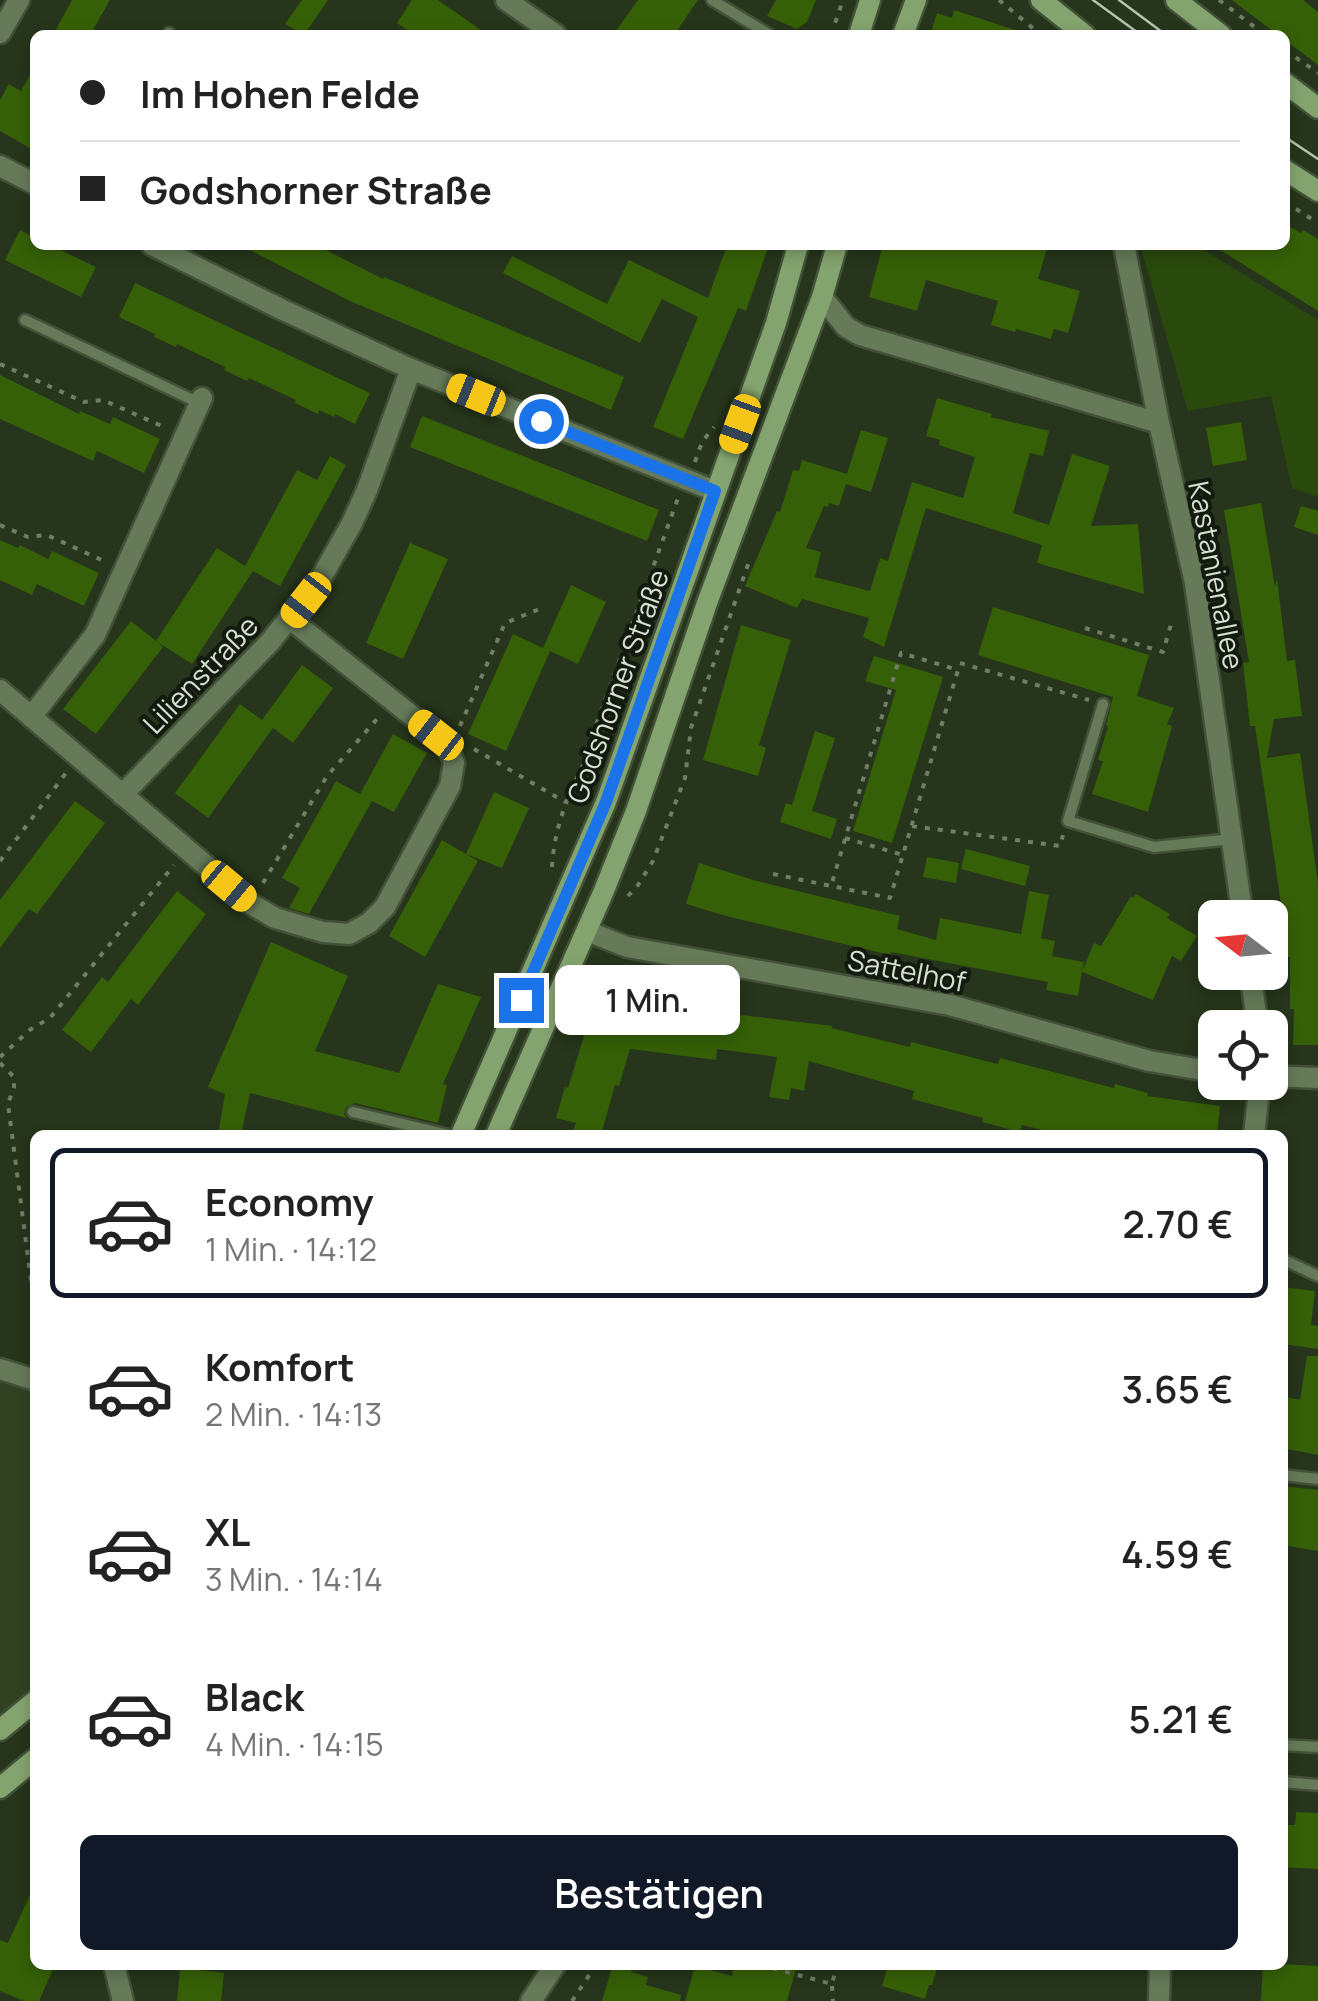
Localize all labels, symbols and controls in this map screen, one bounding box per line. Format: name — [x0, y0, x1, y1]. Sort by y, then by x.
text: Im Hohen Felde — [140, 67, 420, 119]
text: Godshorner Straße — [140, 163, 492, 215]
car — [443, 370, 509, 420]
car — [716, 391, 764, 457]
route start — [519, 399, 564, 444]
street label: Kastanienallee — [1180, 478, 1254, 672]
street label: Godshorner Straße — [557, 564, 677, 808]
car — [276, 567, 336, 633]
street label: Lilienstraße — [134, 607, 266, 741]
car — [403, 705, 469, 765]
car — [196, 855, 262, 917]
north arrow — [1198, 900, 1288, 990]
map controls — [1198, 900, 1288, 1100]
street label: Sattelhof — [845, 940, 969, 1000]
callout: 1 Min. — [556, 965, 741, 1035]
route end — [499, 978, 544, 1023]
text: 1 Min. — [605, 978, 690, 1022]
button: locate — [1198, 1010, 1288, 1100]
text: Economy — [205, 1175, 374, 1227]
icon: car — [85, 1178, 175, 1268]
text: 2.70 € — [1122, 1197, 1233, 1249]
text: 1 Min. · 14:12 — [205, 1227, 377, 1271]
text: Komfort — [205, 1340, 354, 1392]
icon: car — [85, 1343, 175, 1433]
text: 3.65 € — [1121, 1362, 1233, 1414]
text: 2 Min. · 14:13 — [205, 1392, 382, 1436]
text: XL — [205, 1505, 250, 1557]
icon: car — [85, 1508, 175, 1598]
text: 4.59 € — [1121, 1527, 1233, 1579]
text: 3 Min. · 14:14 — [205, 1557, 383, 1601]
text: Black — [205, 1670, 304, 1722]
icon: car — [85, 1673, 175, 1763]
text: 5.21 € — [1128, 1692, 1233, 1744]
text: 4 Min. · 14:15 — [205, 1722, 384, 1766]
button: Bestätigen — [80, 1835, 1238, 1950]

